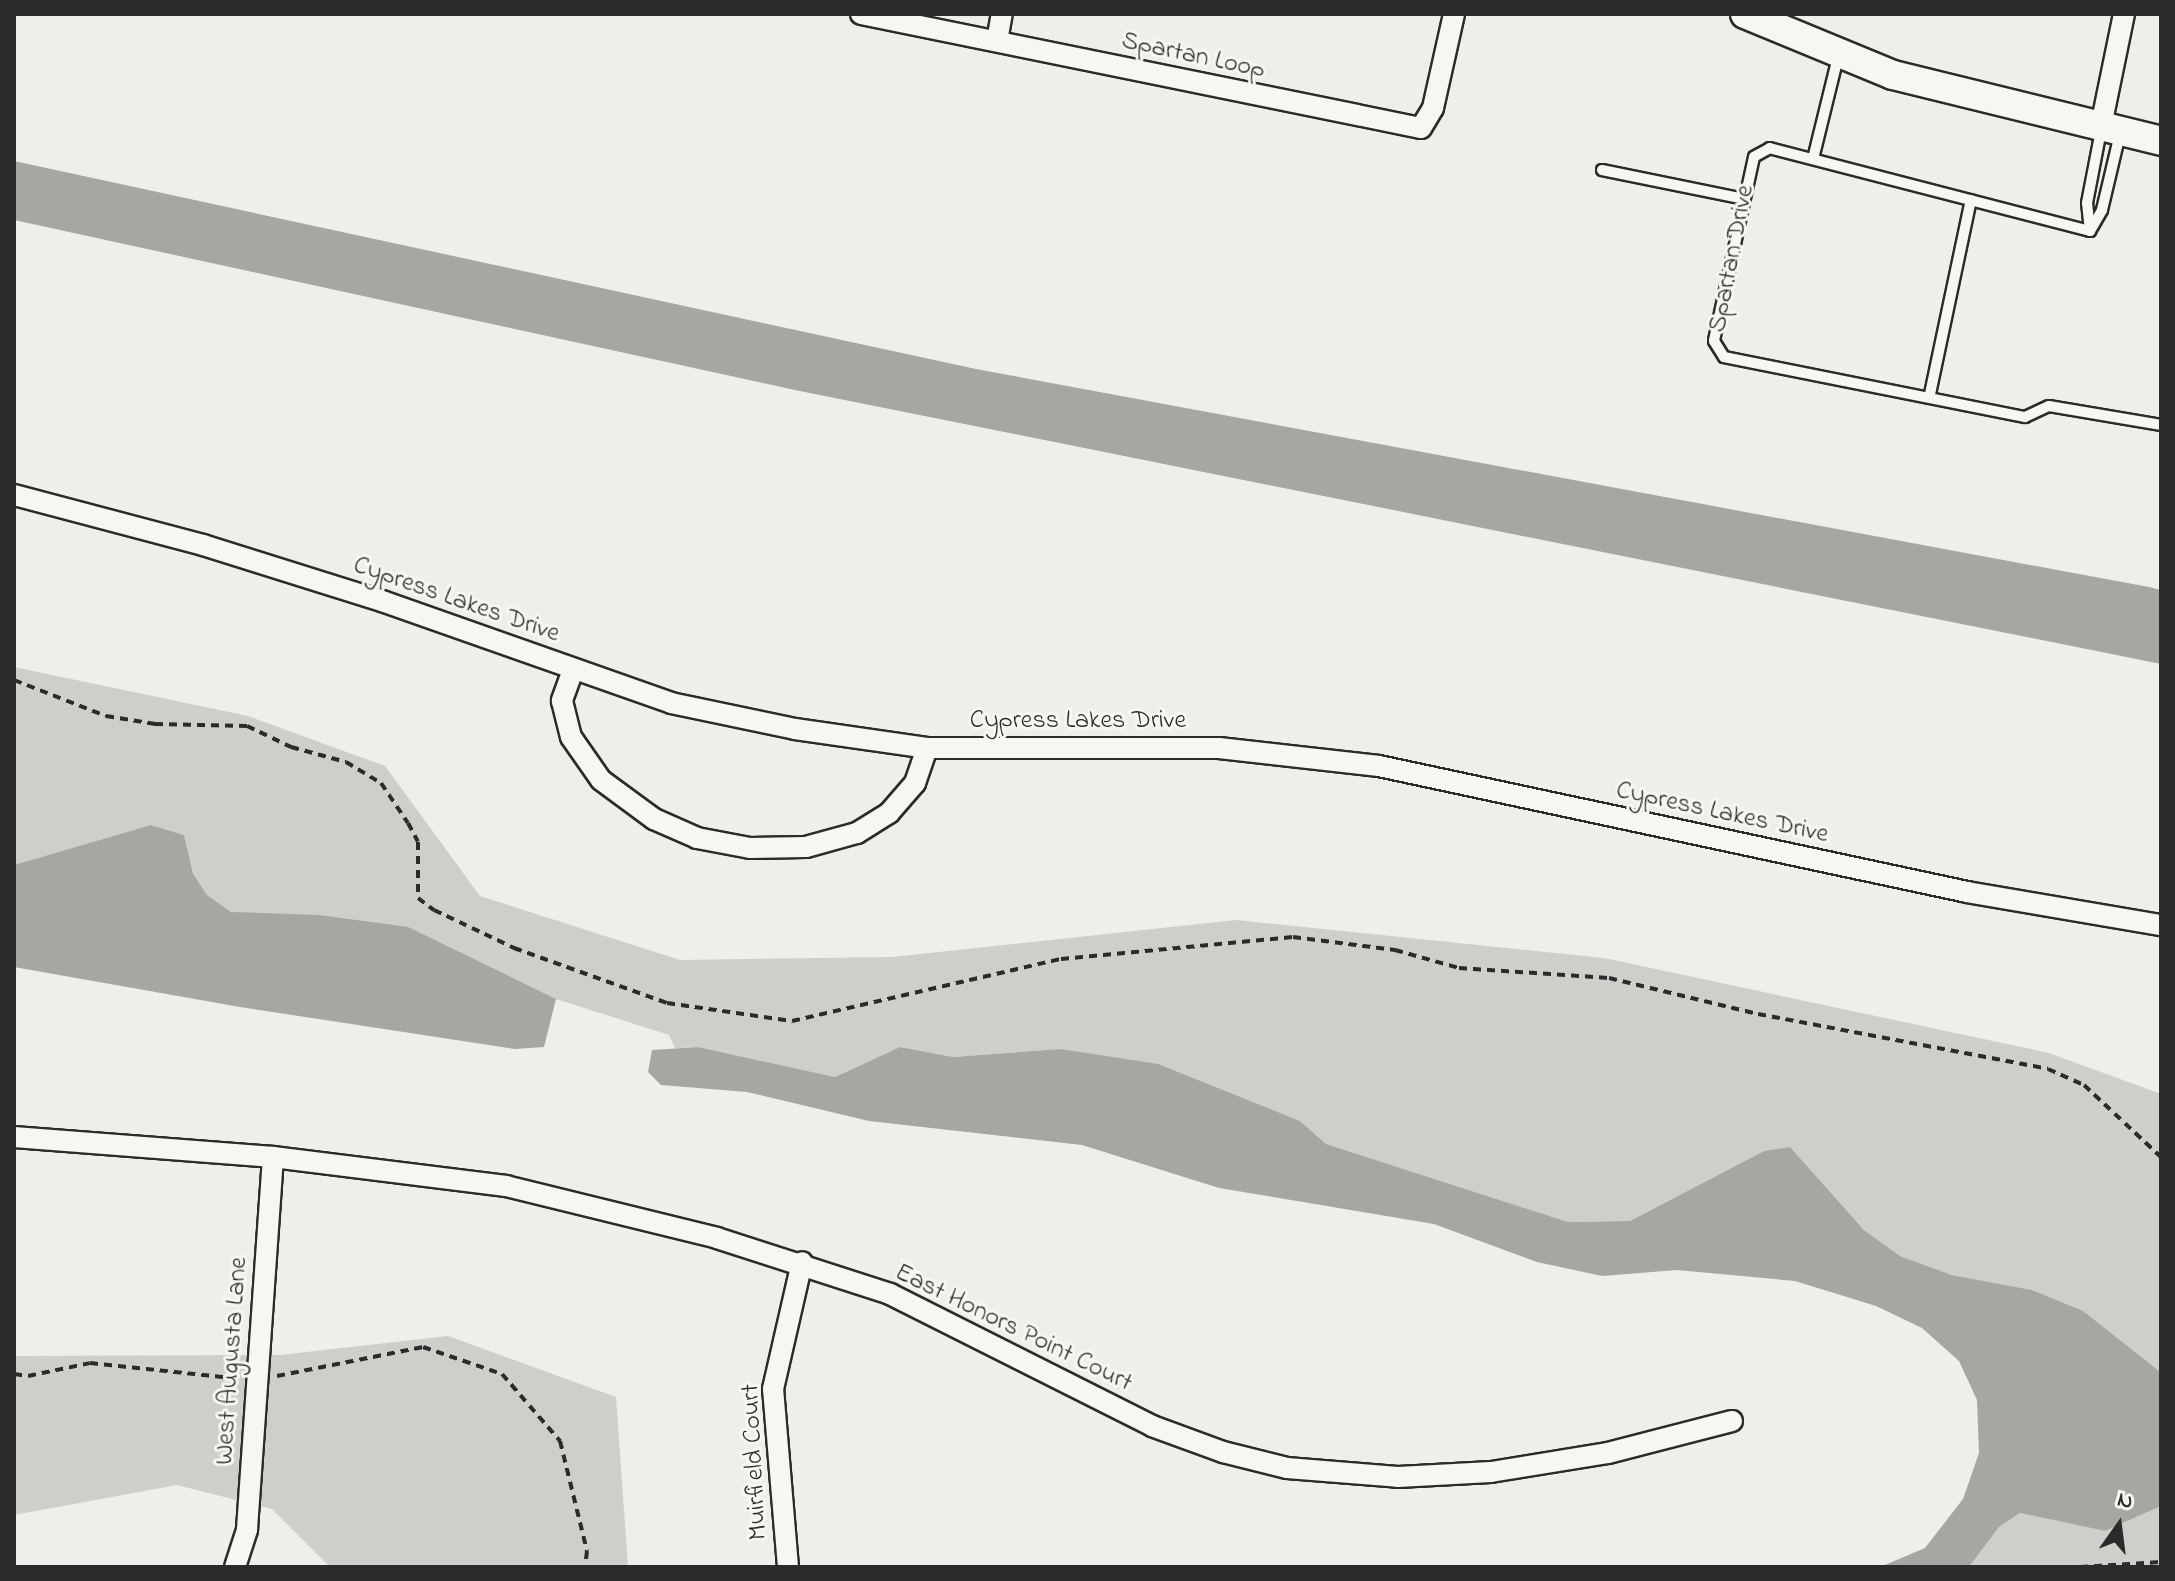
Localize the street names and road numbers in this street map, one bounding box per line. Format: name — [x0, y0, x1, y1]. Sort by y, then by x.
street label: Spartan Loop — [1118, 27, 1268, 87]
street label: Spartan Drive — [1703, 183, 1763, 335]
street label: Cypress Lakes Drive — [349, 551, 563, 651]
street label: Cypress Lakes Drive — [970, 706, 1186, 738]
street label: Cypress Lakes Drive — [1613, 776, 1831, 852]
street label: West Augusta Lane — [210, 1256, 256, 1466]
street label: East Honors Point Court — [889, 1258, 1137, 1400]
street label: Muirfield Court — [736, 1383, 776, 1541]

